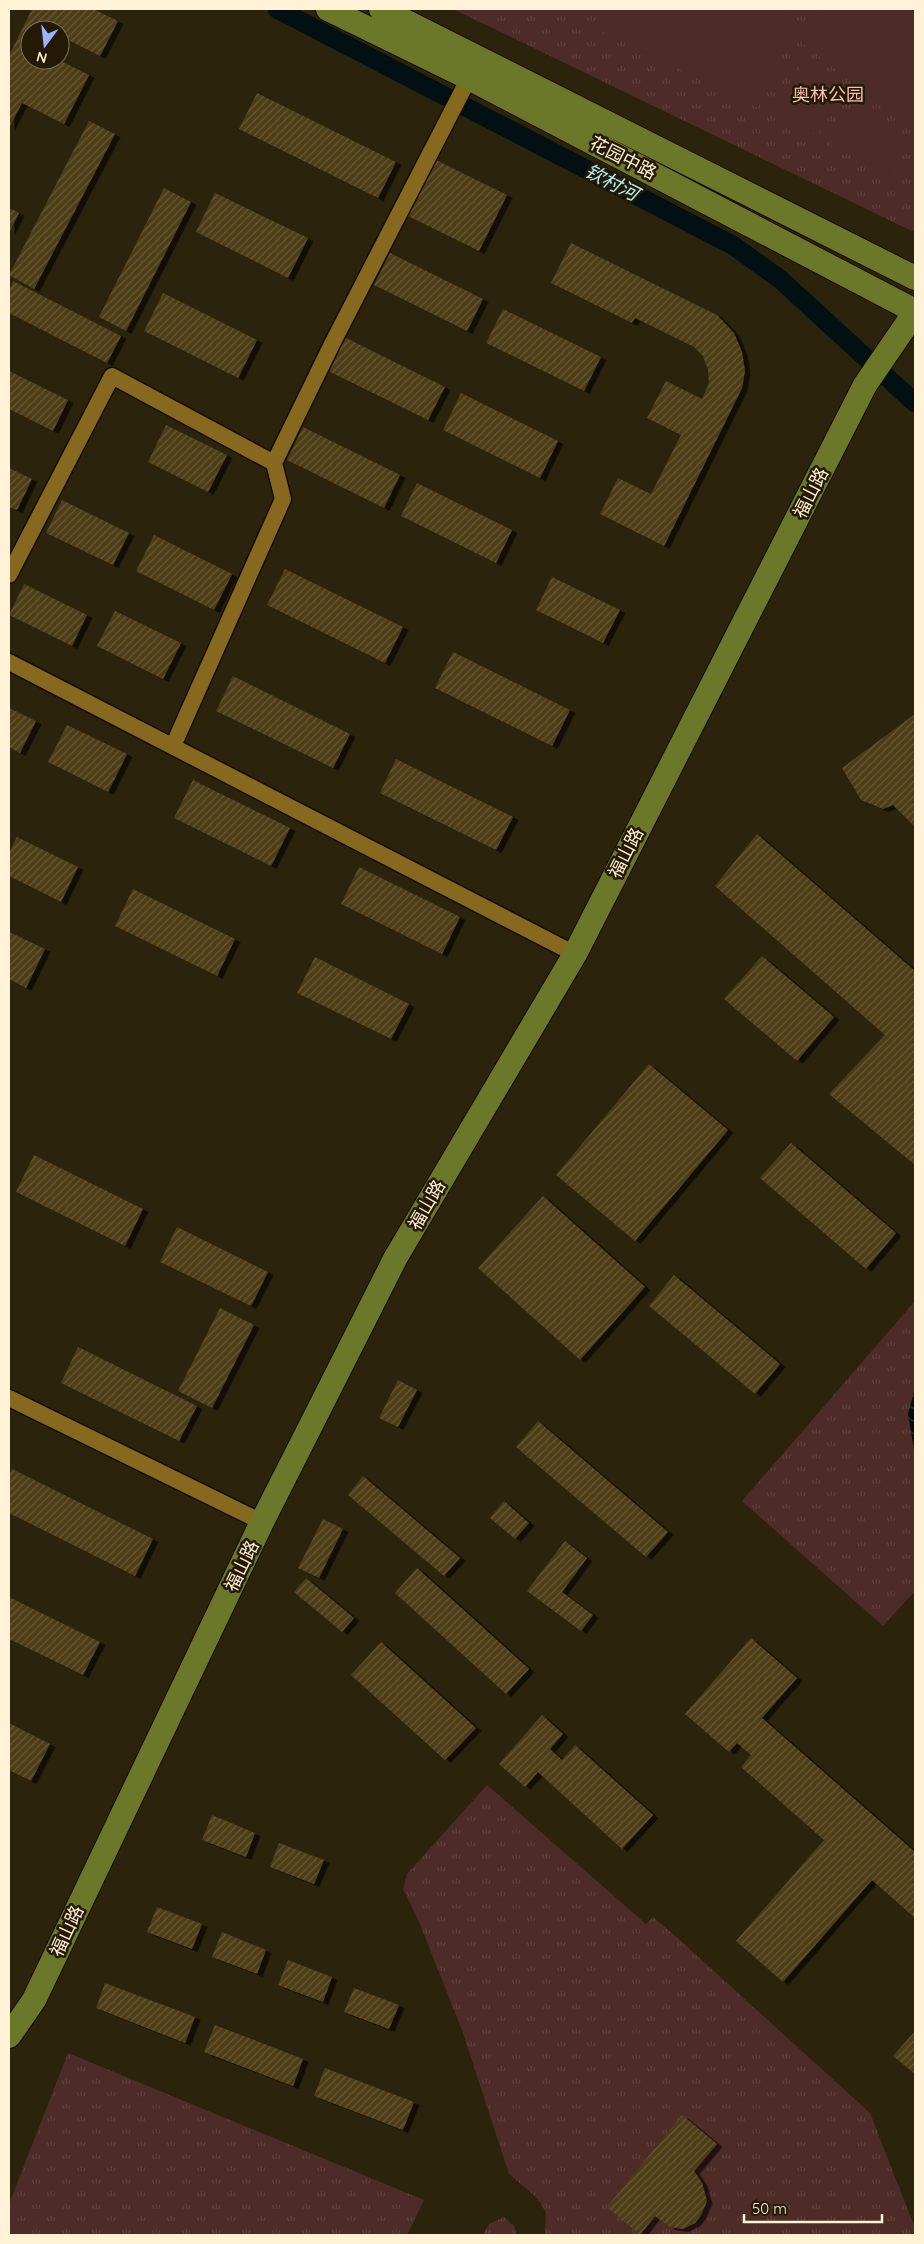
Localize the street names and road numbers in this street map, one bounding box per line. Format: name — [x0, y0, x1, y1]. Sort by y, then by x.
street label: 花园中路 — [586, 131, 661, 184]
street label: 福山路 — [788, 463, 833, 522]
street label: 福山路 — [603, 823, 648, 882]
street label: 福山路 — [403, 1176, 450, 1234]
street label: 福山路 — [219, 1536, 264, 1595]
street label: 福山路 — [45, 1901, 88, 1960]

